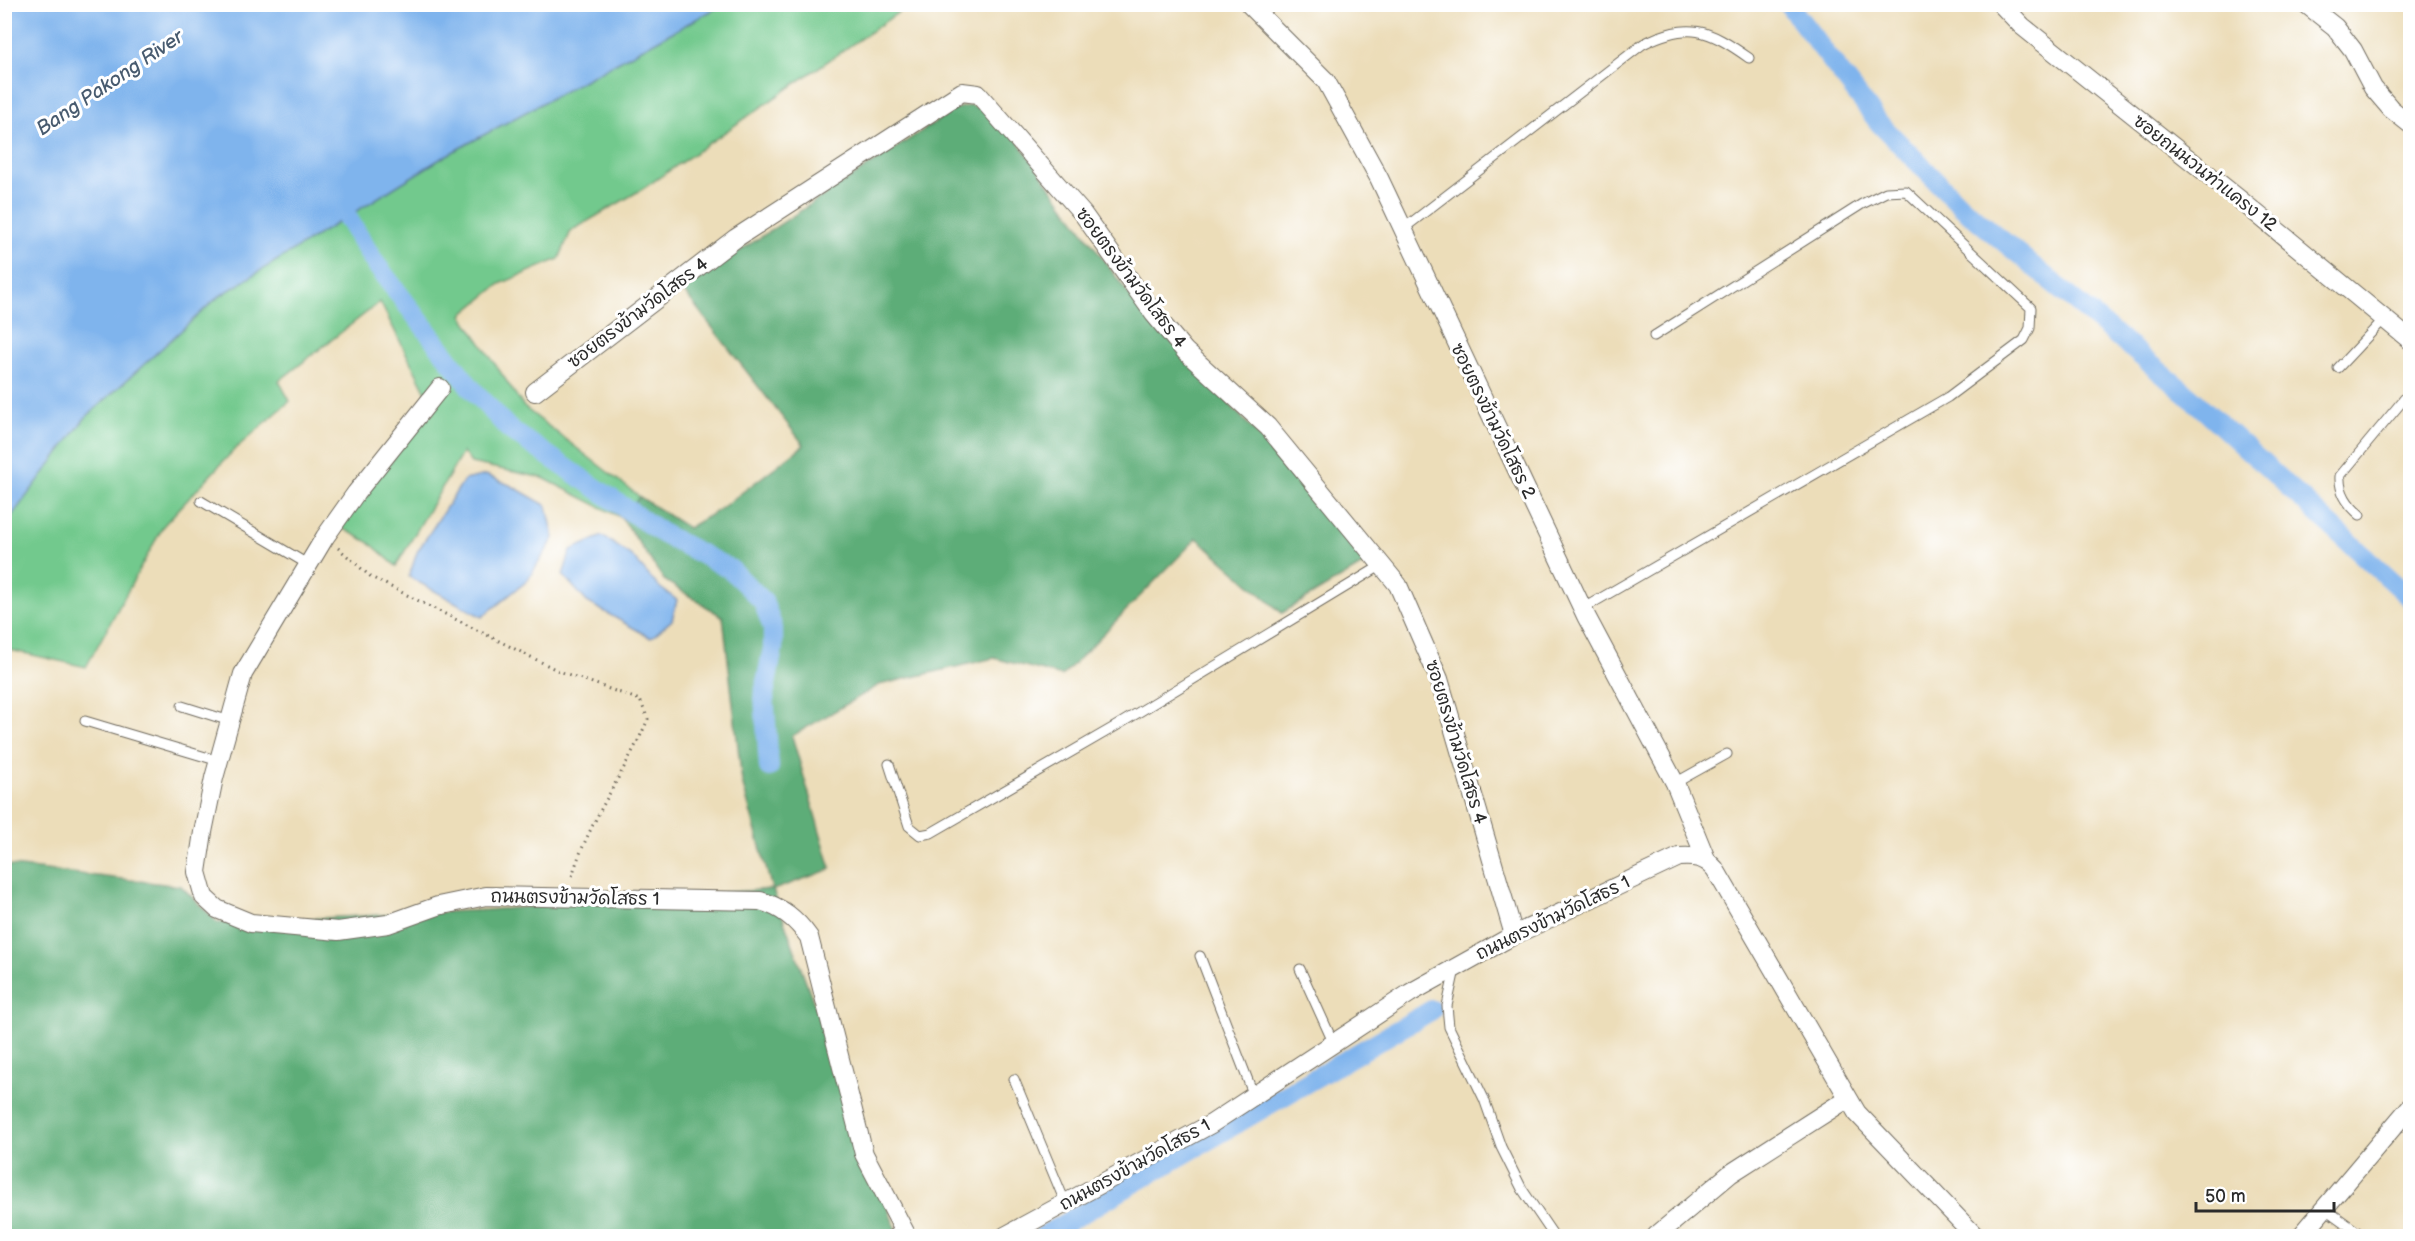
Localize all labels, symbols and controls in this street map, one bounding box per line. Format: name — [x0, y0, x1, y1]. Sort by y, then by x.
water label: Bang Pakong River — [32, 24, 189, 141]
street label: ซอยถนนวนท่าแครง 12 — [2129, 109, 2283, 236]
street label: ซอยตรงข้ามวัดโสธร 4 — [1071, 202, 1193, 352]
street label: ซอยตรงข้ามวัดโสธร 4 — [562, 251, 712, 373]
street label: ซอยตรงข้ามวัดโสธร 2 — [1446, 339, 1543, 502]
street label: ซอยตรงข้ามวัดโสธร 4 — [1421, 657, 1494, 827]
street label: ถนนตรงข้ามวัดโสธร 1 — [1471, 869, 1634, 964]
street label: ถนนตรงข้ามวัดโสธร 1 — [490, 883, 660, 910]
street label: ถนนตรงข้ามวัดโสธร 1 — [1055, 1112, 1214, 1215]
scale bar — [2196, 1175, 2334, 1213]
text: 50 m — [2205, 1186, 2246, 1207]

